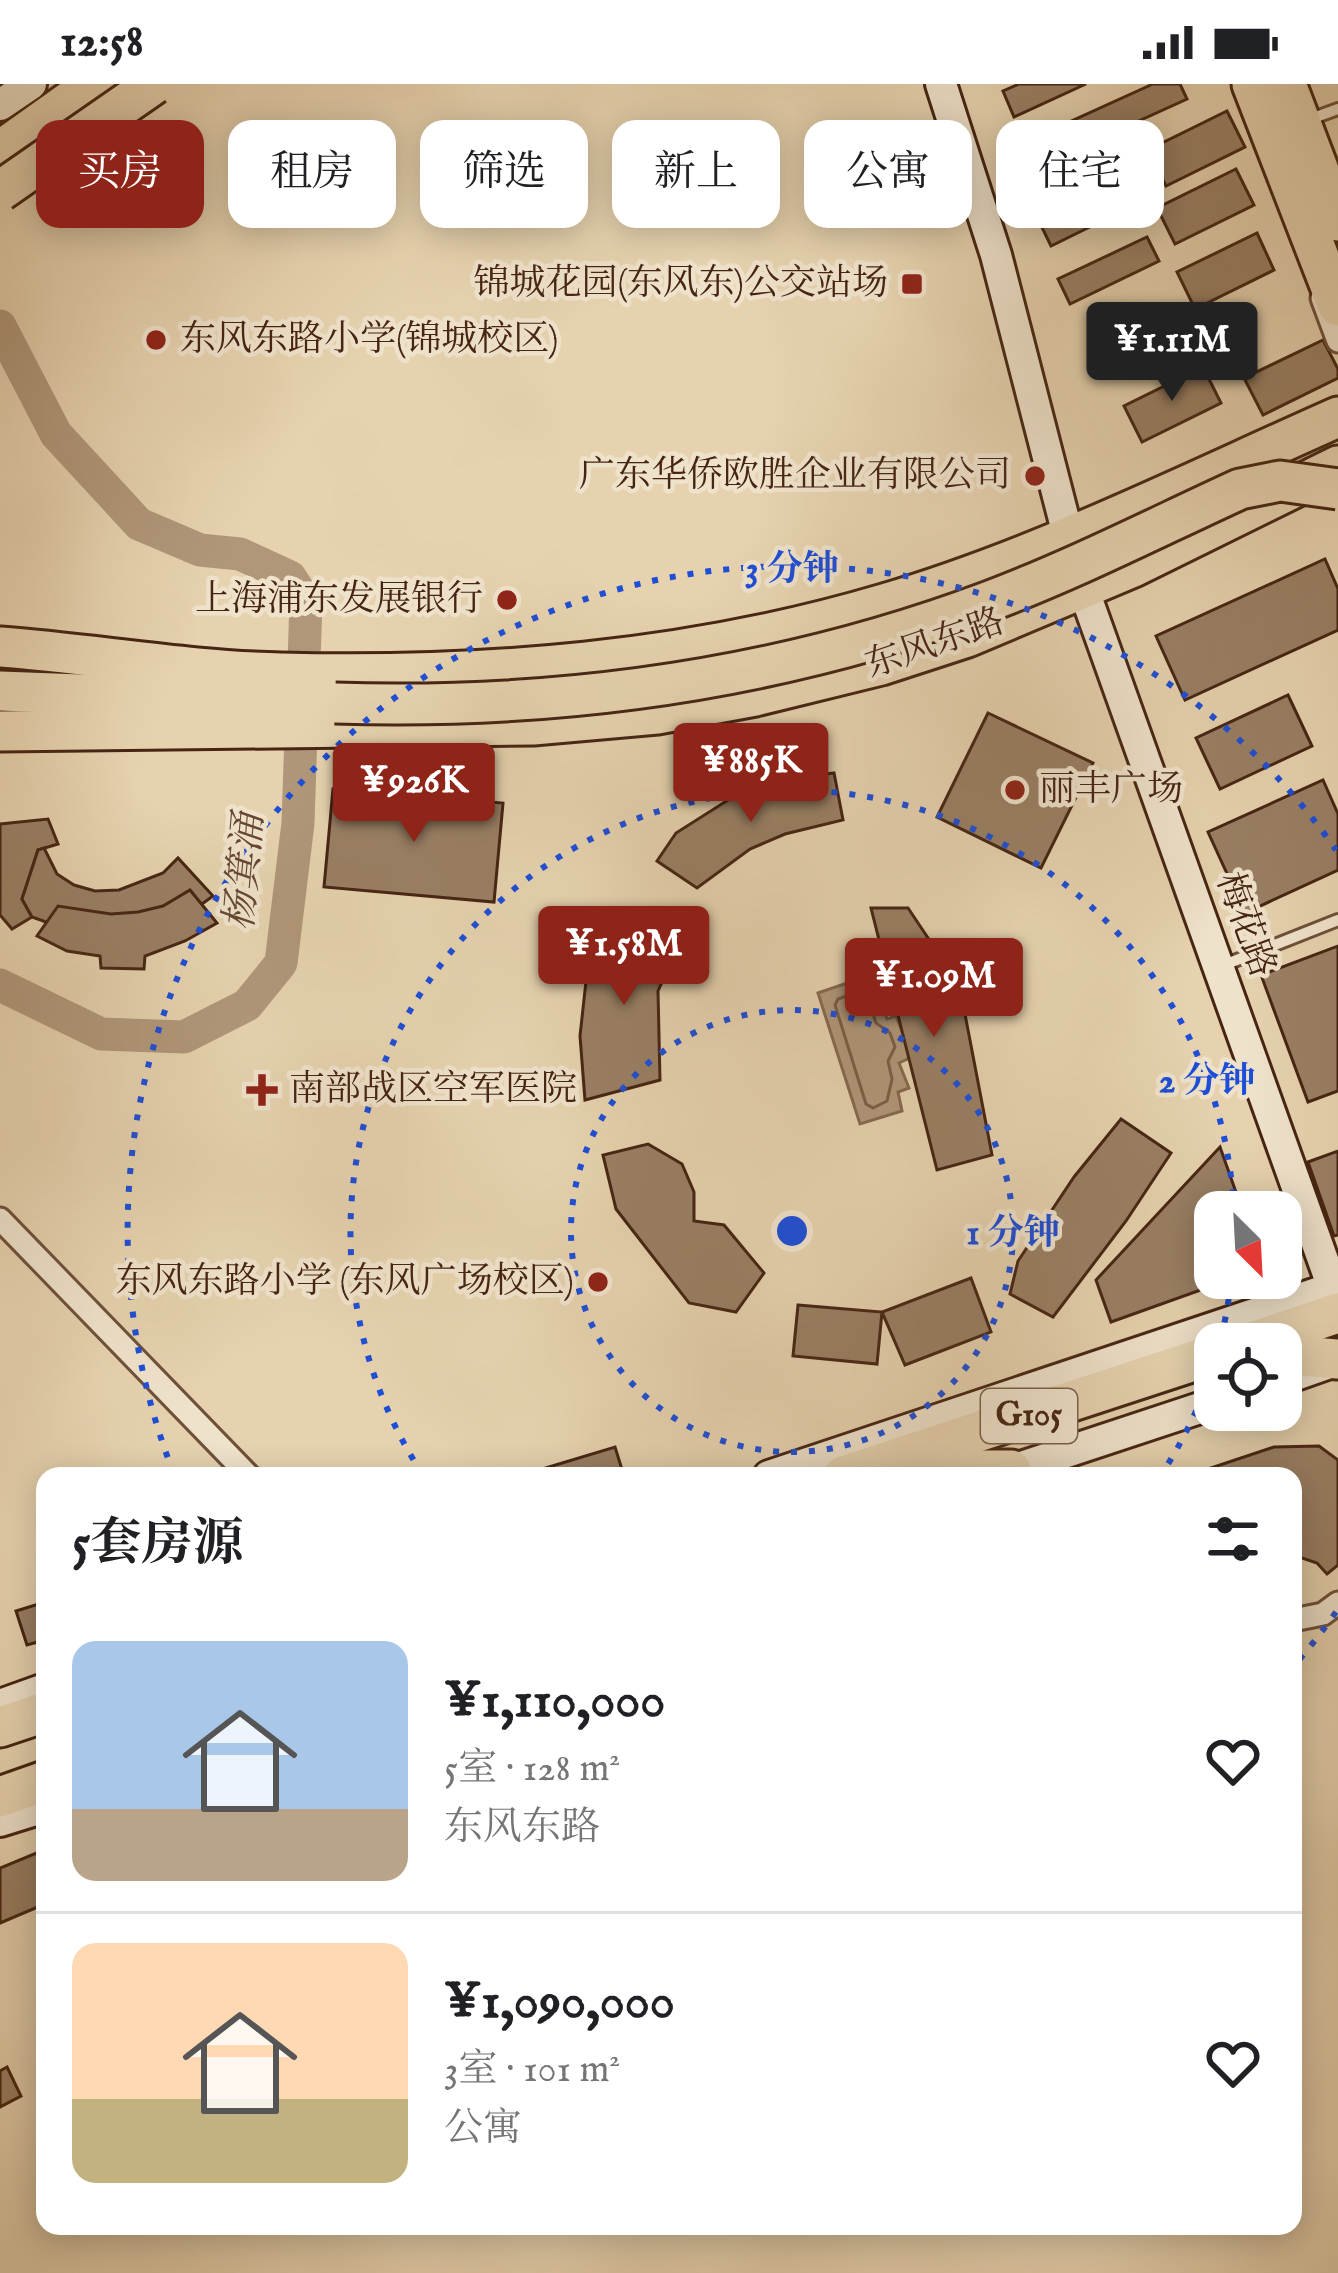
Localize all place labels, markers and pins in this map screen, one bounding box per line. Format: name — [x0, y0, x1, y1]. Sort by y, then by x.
place label: 锦城花园(东风东)公交站场 — [474, 261, 888, 307]
marker: 锦城花园(东风东)公交站场 — [899, 271, 925, 297]
pin: ¥1.11M — [1074, 302, 1270, 404]
place label: 东风东路小学(锦城校区) — [180, 317, 558, 363]
marker: 东风东路小学(锦城校区) — [143, 327, 169, 353]
place label: 广东华侨欧胜企业有限公司 — [579, 453, 1011, 499]
marker: 广东华侨欧胜企业有限公司 — [1022, 463, 1048, 489]
place label: 上海浦东发展银行 — [195, 577, 483, 623]
marker: 上海浦东发展银行 — [494, 587, 520, 613]
pin: ¥885K — [667, 723, 835, 825]
pin: ¥926K — [330, 743, 498, 845]
place label: 丽丰广场 — [1039, 767, 1183, 813]
marker: 丽丰广场 — [1002, 777, 1028, 803]
pin: ¥1.58M — [526, 906, 722, 1008]
pin: ¥1.09M — [836, 938, 1032, 1040]
place label: 南部战区空军医院 — [289, 1067, 577, 1113]
marker: 南部战区空军医院 — [246, 1074, 278, 1106]
centre of rings — [771, 1210, 813, 1252]
place label: 东风东路小学 (东风广场校区) — [116, 1259, 574, 1305]
marker: 东风东路小学 (东风广场校区) — [585, 1269, 611, 1295]

